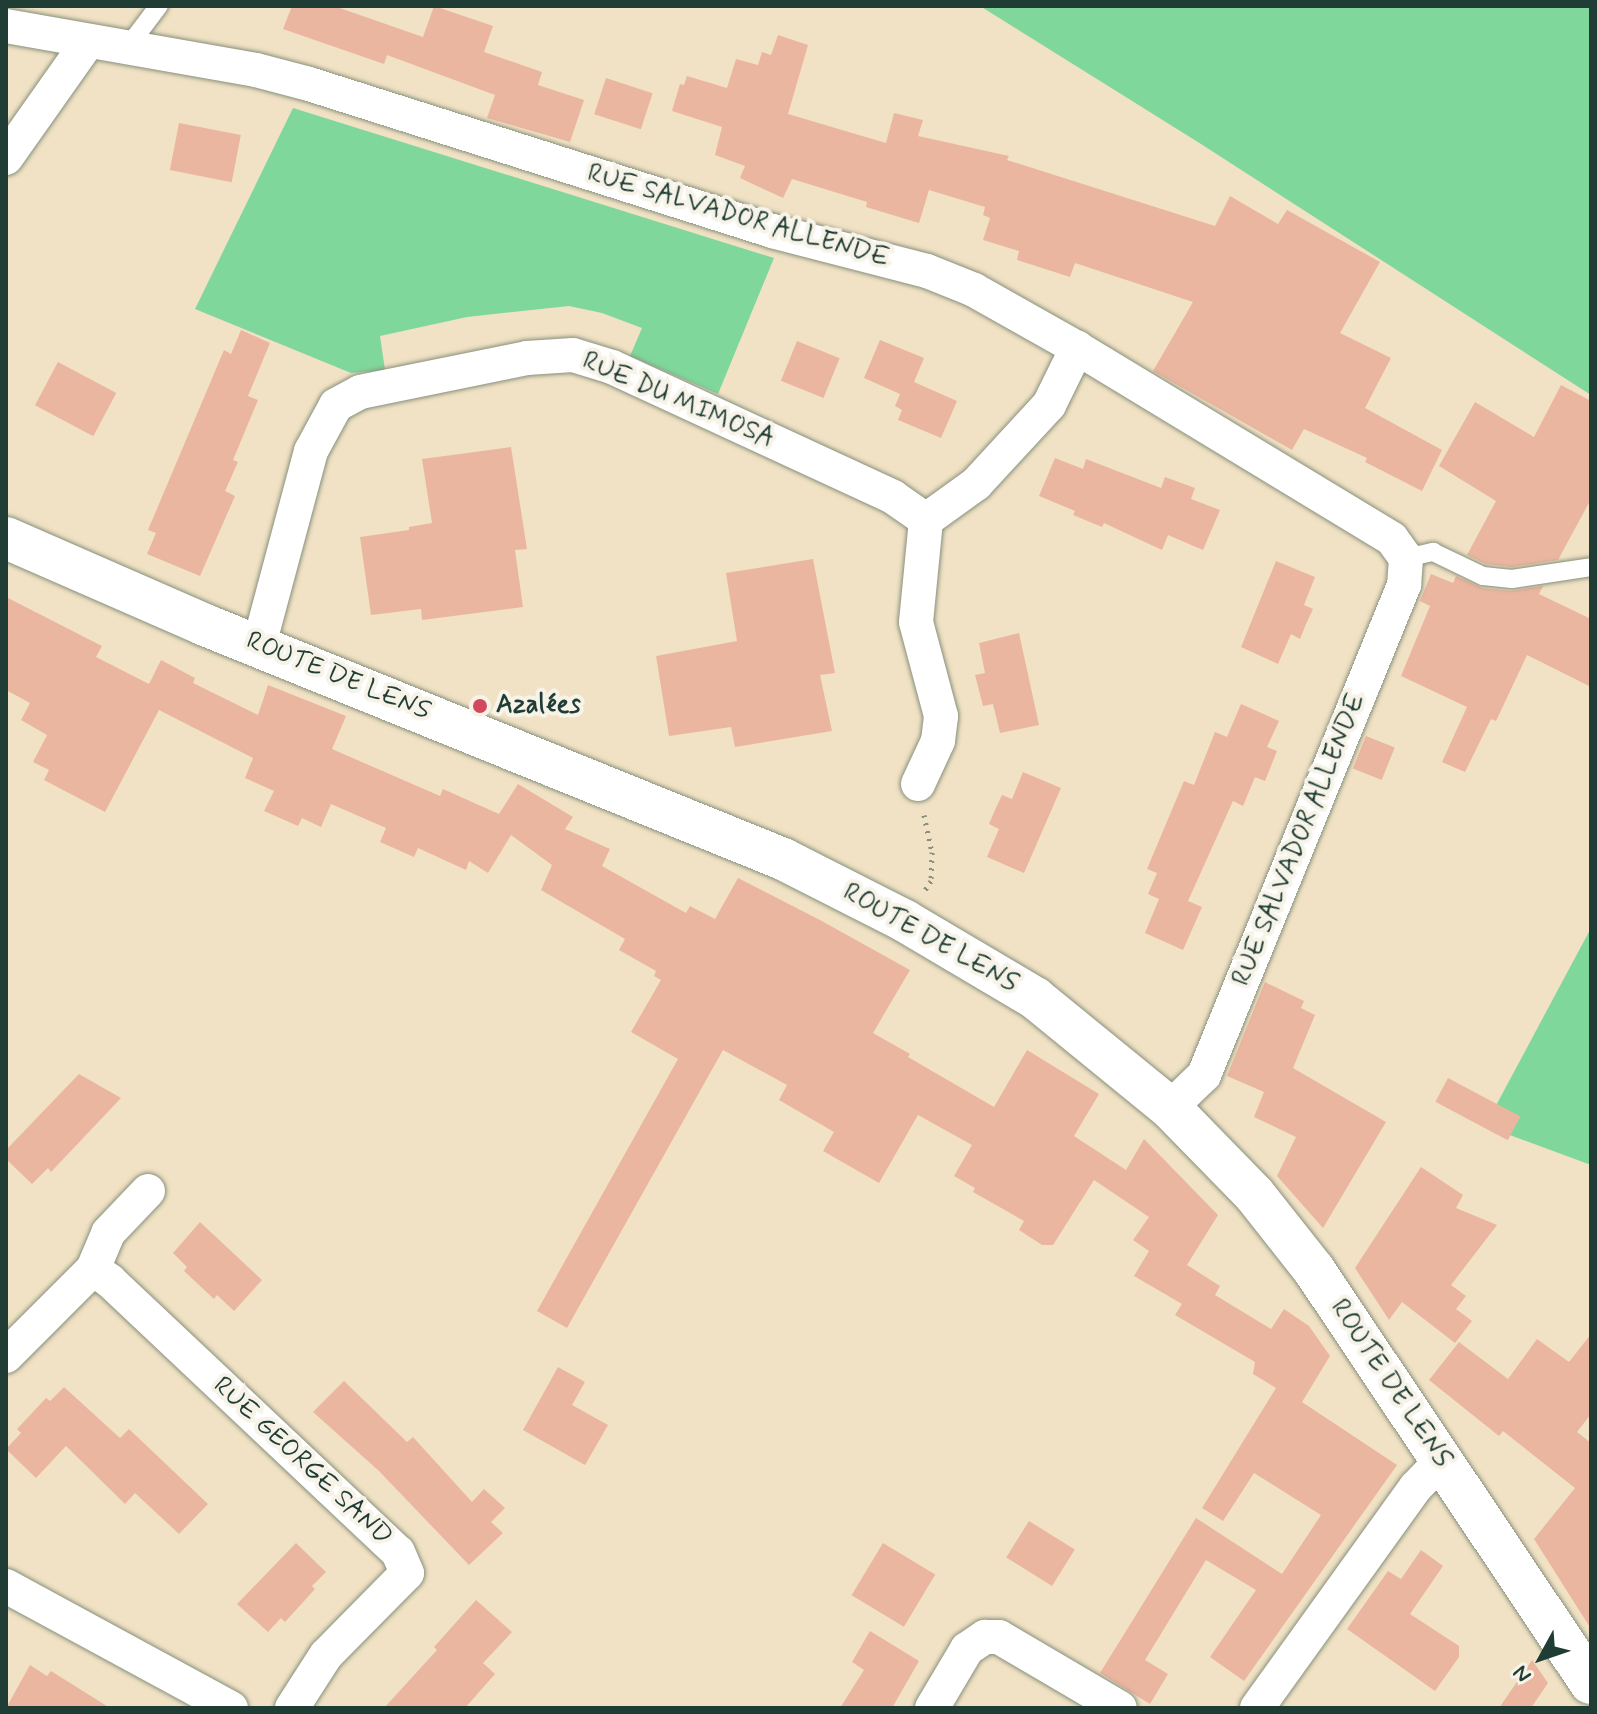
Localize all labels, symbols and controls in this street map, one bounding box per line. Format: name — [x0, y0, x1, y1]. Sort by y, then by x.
street label: RUE SALVADOR ALLENDE — [586, 160, 890, 274]
street label: RUE DU MIMOSA — [576, 346, 780, 456]
street label: ROUTE DE LENS — [243, 627, 433, 727]
place label: Azalées — [496, 690, 581, 722]
street label: RUE SALVADOR ALLENDE — [1228, 692, 1372, 988]
marker: Azalées — [471, 697, 489, 715]
street label: ROUTE DE LENS — [839, 879, 1021, 999]
street label: ROUTE DE LENS — [1324, 1296, 1456, 1472]
street label: RUE GEORGE SAND — [207, 1372, 397, 1552]
north arrow — [1501, 1618, 1581, 1698]
text: N — [1507, 1659, 1538, 1688]

